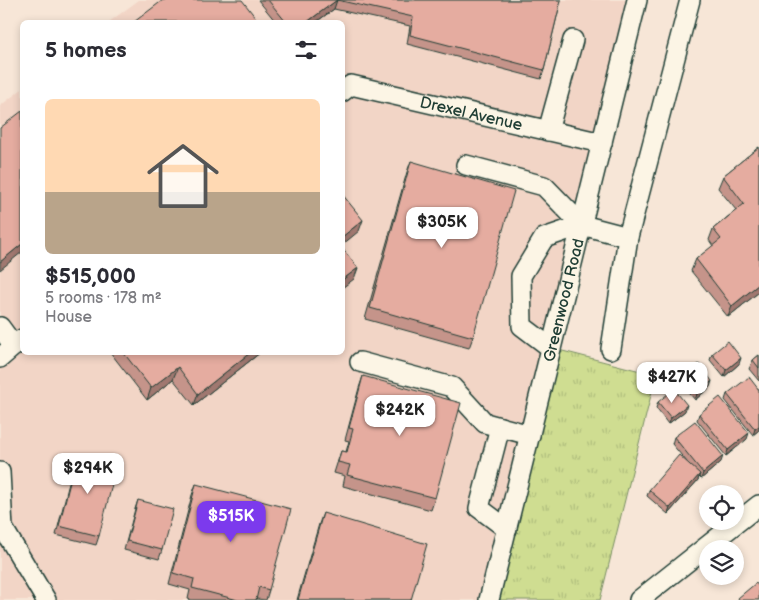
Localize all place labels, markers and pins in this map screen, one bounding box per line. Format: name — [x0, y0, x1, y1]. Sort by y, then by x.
pin: $305K — [407, 206, 477, 249]
pin: $427K — [637, 362, 707, 404]
pin: $242K — [365, 394, 435, 437]
pin: $294K — [53, 452, 123, 495]
pin: $515K — [196, 500, 266, 543]

